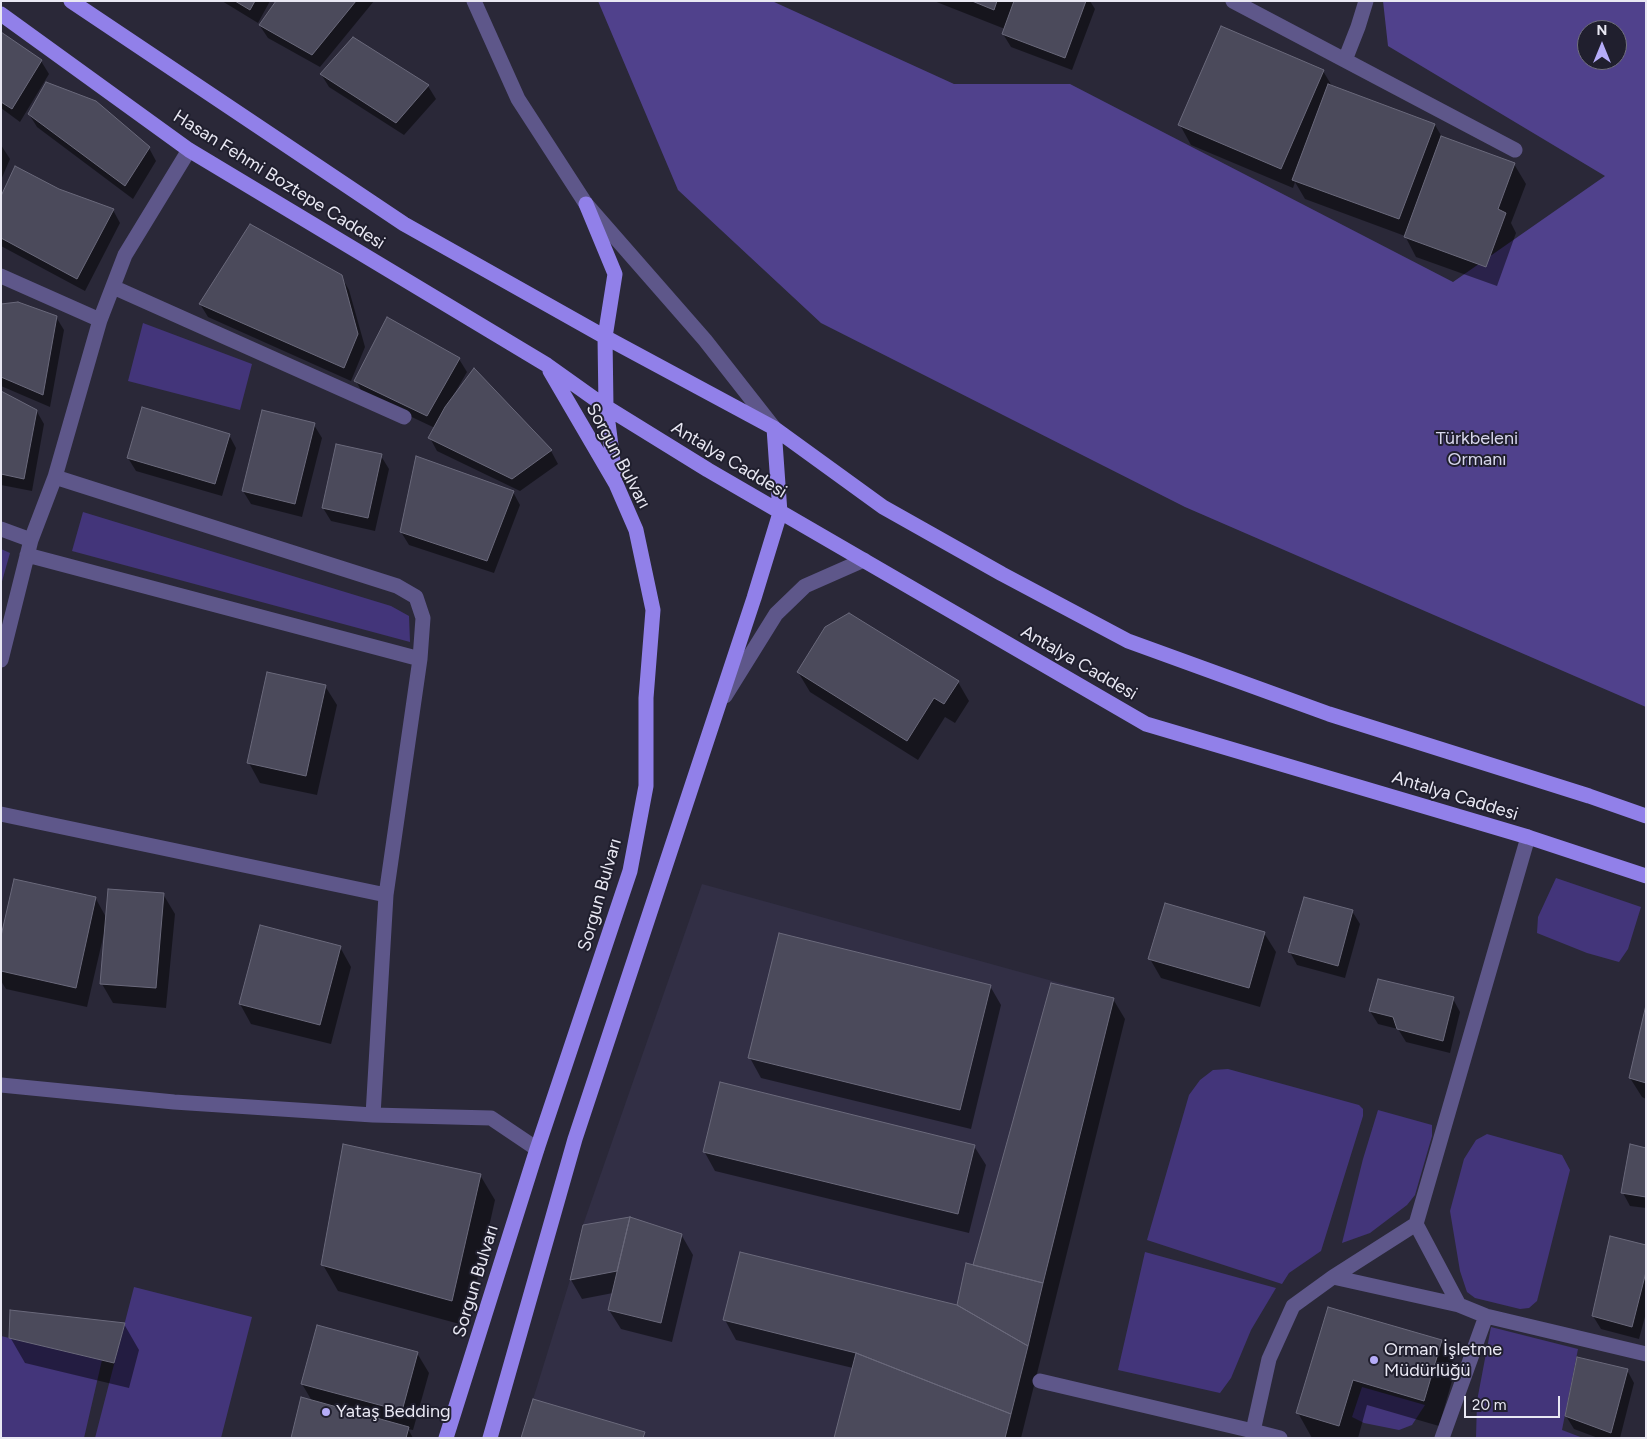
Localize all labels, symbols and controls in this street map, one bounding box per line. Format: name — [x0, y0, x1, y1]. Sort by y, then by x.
north arrow — [1577, 20, 1627, 70]
text: N — [1597, 22, 1607, 39]
street label: Hasan Fehmi Boztepe Caddesi — [169, 106, 389, 254]
street label: Sorgun Bulvarı — [581, 400, 655, 512]
street label: Antalya Caddesi — [667, 417, 791, 503]
park label: Türkbeleni Ormanı — [1436, 428, 1518, 470]
street label: Antalya Caddesi — [1017, 621, 1141, 705]
street label: Antalya Caddesi — [1389, 767, 1521, 825]
street label: Sorgun Bulvarı — [574, 836, 626, 954]
street label: Sorgun Bulvarı — [449, 1222, 503, 1340]
place label: Orman İşletme Müdürlüğü — [1384, 1339, 1502, 1382]
marker: Orman İşletme Müdürlüğü — [1368, 1354, 1380, 1366]
scale bar — [1467, 1386, 1563, 1418]
text: 20 m — [1472, 1396, 1506, 1414]
place label: Yataş Bedding — [336, 1401, 451, 1423]
marker: Yataş Bedding — [320, 1406, 332, 1418]

